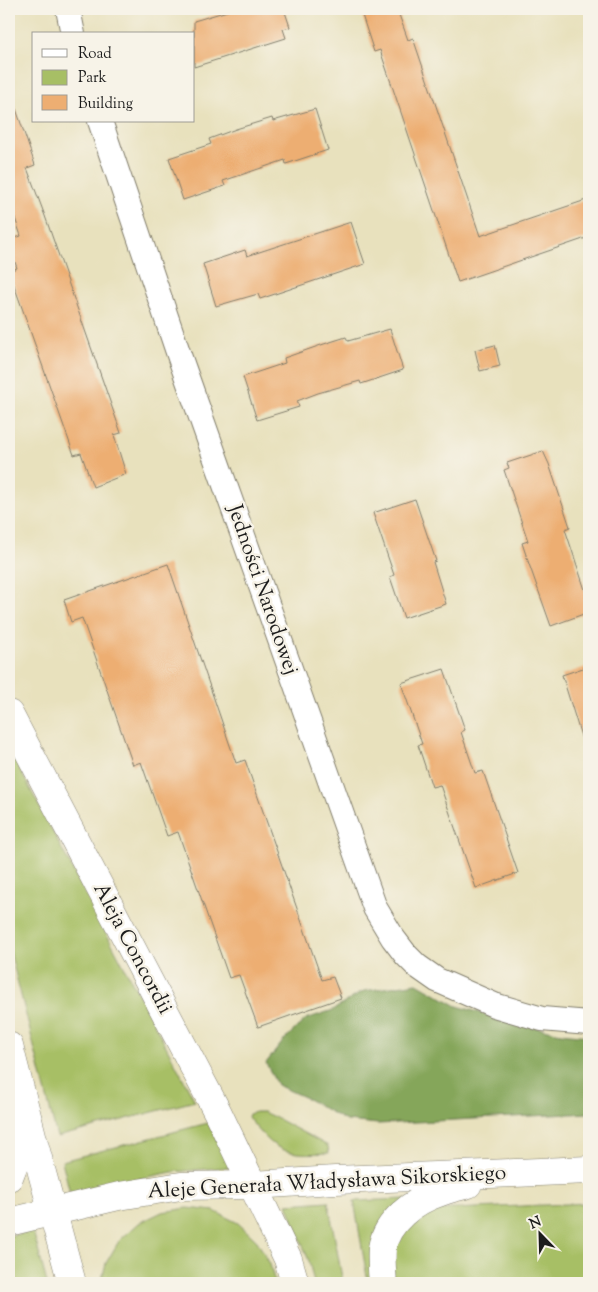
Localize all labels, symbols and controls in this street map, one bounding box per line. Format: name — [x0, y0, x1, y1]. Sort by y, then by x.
legend — [32, 32, 195, 122]
text: Road — [78, 44, 112, 65]
text: Park — [78, 68, 107, 89]
text: Building — [78, 94, 133, 115]
street label: Jedności Narodowej — [218, 500, 305, 679]
street label: Aleja Concordii — [85, 878, 179, 1020]
street label: Aleje Generała Władysława Sikorskiego — [147, 1159, 507, 1207]
north arrow — [516, 1210, 566, 1260]
text: N — [527, 1212, 545, 1235]

